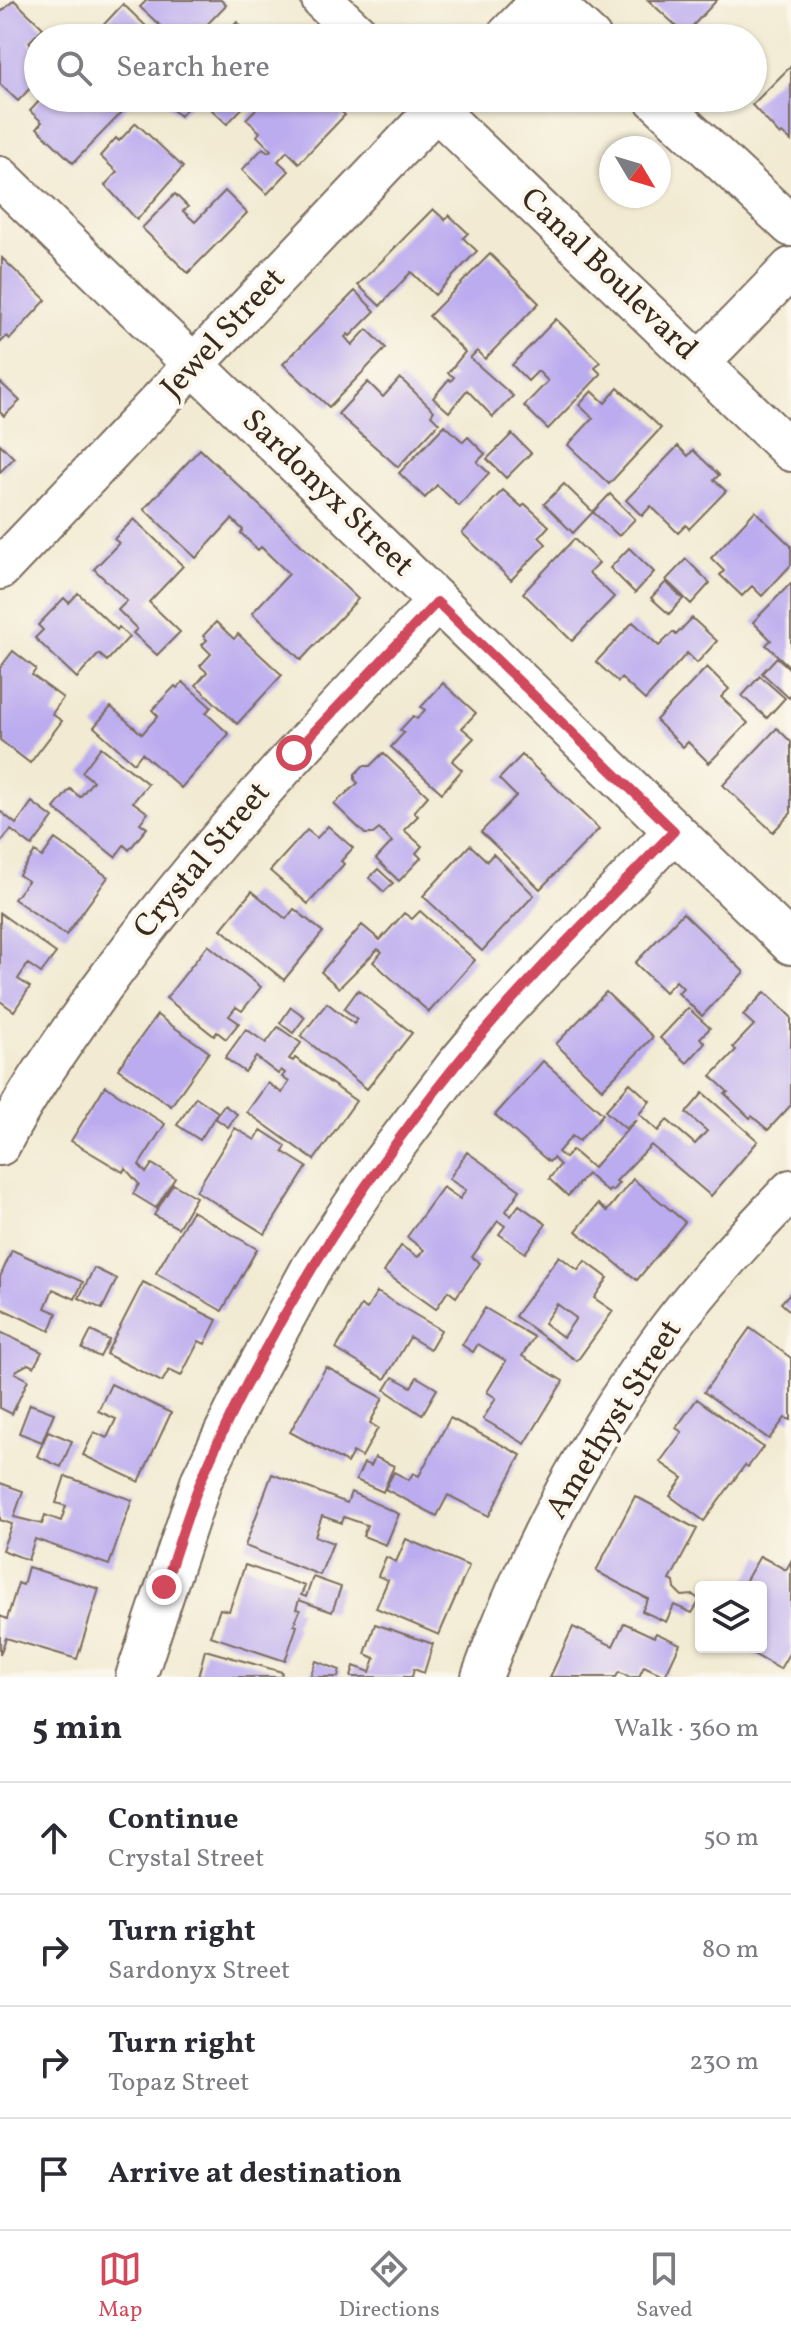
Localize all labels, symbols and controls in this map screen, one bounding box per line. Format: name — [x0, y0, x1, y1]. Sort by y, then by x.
search box — [24, 24, 767, 112]
icon: search — [52, 46, 96, 90]
text: Search here — [116, 47, 270, 89]
north arrow — [599, 136, 671, 208]
street label: Canal Boulevard — [509, 179, 707, 371]
street label: Jewel Street — [152, 259, 296, 409]
street label: Sardonyx Street — [231, 400, 423, 588]
route start — [276, 735, 312, 771]
street label: Crystal Street — [124, 773, 282, 949]
street label: Amethyst Street — [536, 1312, 694, 1528]
route end — [146, 1569, 182, 1605]
map controls — [695, 1581, 767, 1653]
button: layers — [695, 1581, 767, 1653]
text: 5 min — [32, 1706, 122, 1753]
text: Walk · 360 m — [614, 1711, 759, 1747]
text: Continue — [108, 1799, 239, 1841]
icon: ahead — [32, 1816, 76, 1860]
text: 50 m — [703, 1820, 759, 1856]
text: Crystal Street — [108, 1841, 264, 1877]
text: Turn right — [108, 1911, 256, 1953]
icon: right — [32, 1928, 76, 1972]
text: 80 m — [702, 1932, 759, 1968]
text: Sardonyx Street — [108, 1953, 290, 1989]
text: Turn right — [108, 2023, 256, 2065]
icon: right — [32, 2040, 76, 2084]
text: 230 m — [689, 2044, 759, 2080]
text: Topaz Street — [108, 2065, 249, 2101]
icon: arrive — [32, 2152, 76, 2196]
text: Arrive at destination — [108, 2153, 402, 2195]
tab: Map — [98, 2247, 142, 2326]
tab: Directions — [339, 2247, 440, 2326]
tab: Saved — [636, 2247, 693, 2326]

